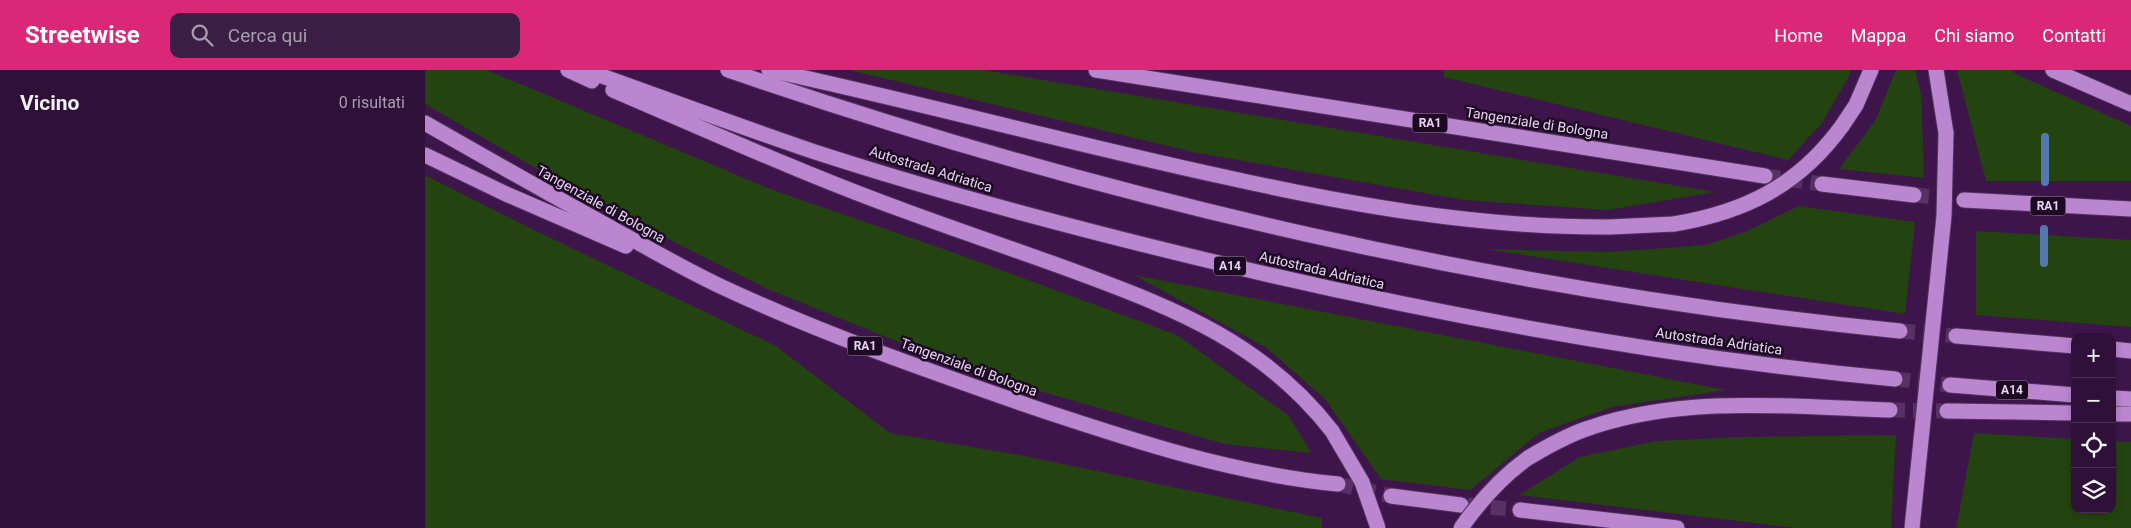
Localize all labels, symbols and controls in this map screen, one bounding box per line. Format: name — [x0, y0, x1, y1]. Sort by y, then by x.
search box — [170, 13, 520, 58]
text: Streetwise — [25, 21, 140, 49]
icon: search — [188, 21, 216, 49]
text: Cerca qui — [228, 24, 307, 47]
text: Home — [1774, 25, 1823, 46]
text: Mappa — [1851, 25, 1906, 46]
text: Chi siamo — [1934, 25, 2014, 46]
text: Contatti — [2042, 25, 2106, 46]
text: Vicino — [20, 91, 79, 115]
text: 0 risultati — [339, 93, 405, 112]
street label: Tangenziale di Bologna — [1464, 104, 1610, 142]
road number: RA1 — [1413, 114, 1447, 132]
street label: Autostrada Adriatica — [868, 143, 994, 195]
street label: Tangenziale di Bologna — [534, 162, 668, 246]
road number: RA1 — [2031, 196, 2065, 216]
street label: Autostrada Adriatica — [1258, 248, 1386, 292]
road number: A14 — [1214, 257, 1246, 276]
street label: Autostrada Adriatica — [1655, 324, 1783, 358]
map controls — [2071, 333, 2116, 513]
button: + — [2071, 333, 2116, 378]
street label: Tangenziale di Bologna — [898, 335, 1040, 399]
road number: RA1 — [847, 336, 883, 356]
button: − — [2071, 378, 2116, 423]
road number: A14 — [1996, 380, 2028, 400]
button: locate — [2071, 423, 2116, 468]
button: layers — [2071, 468, 2116, 513]

